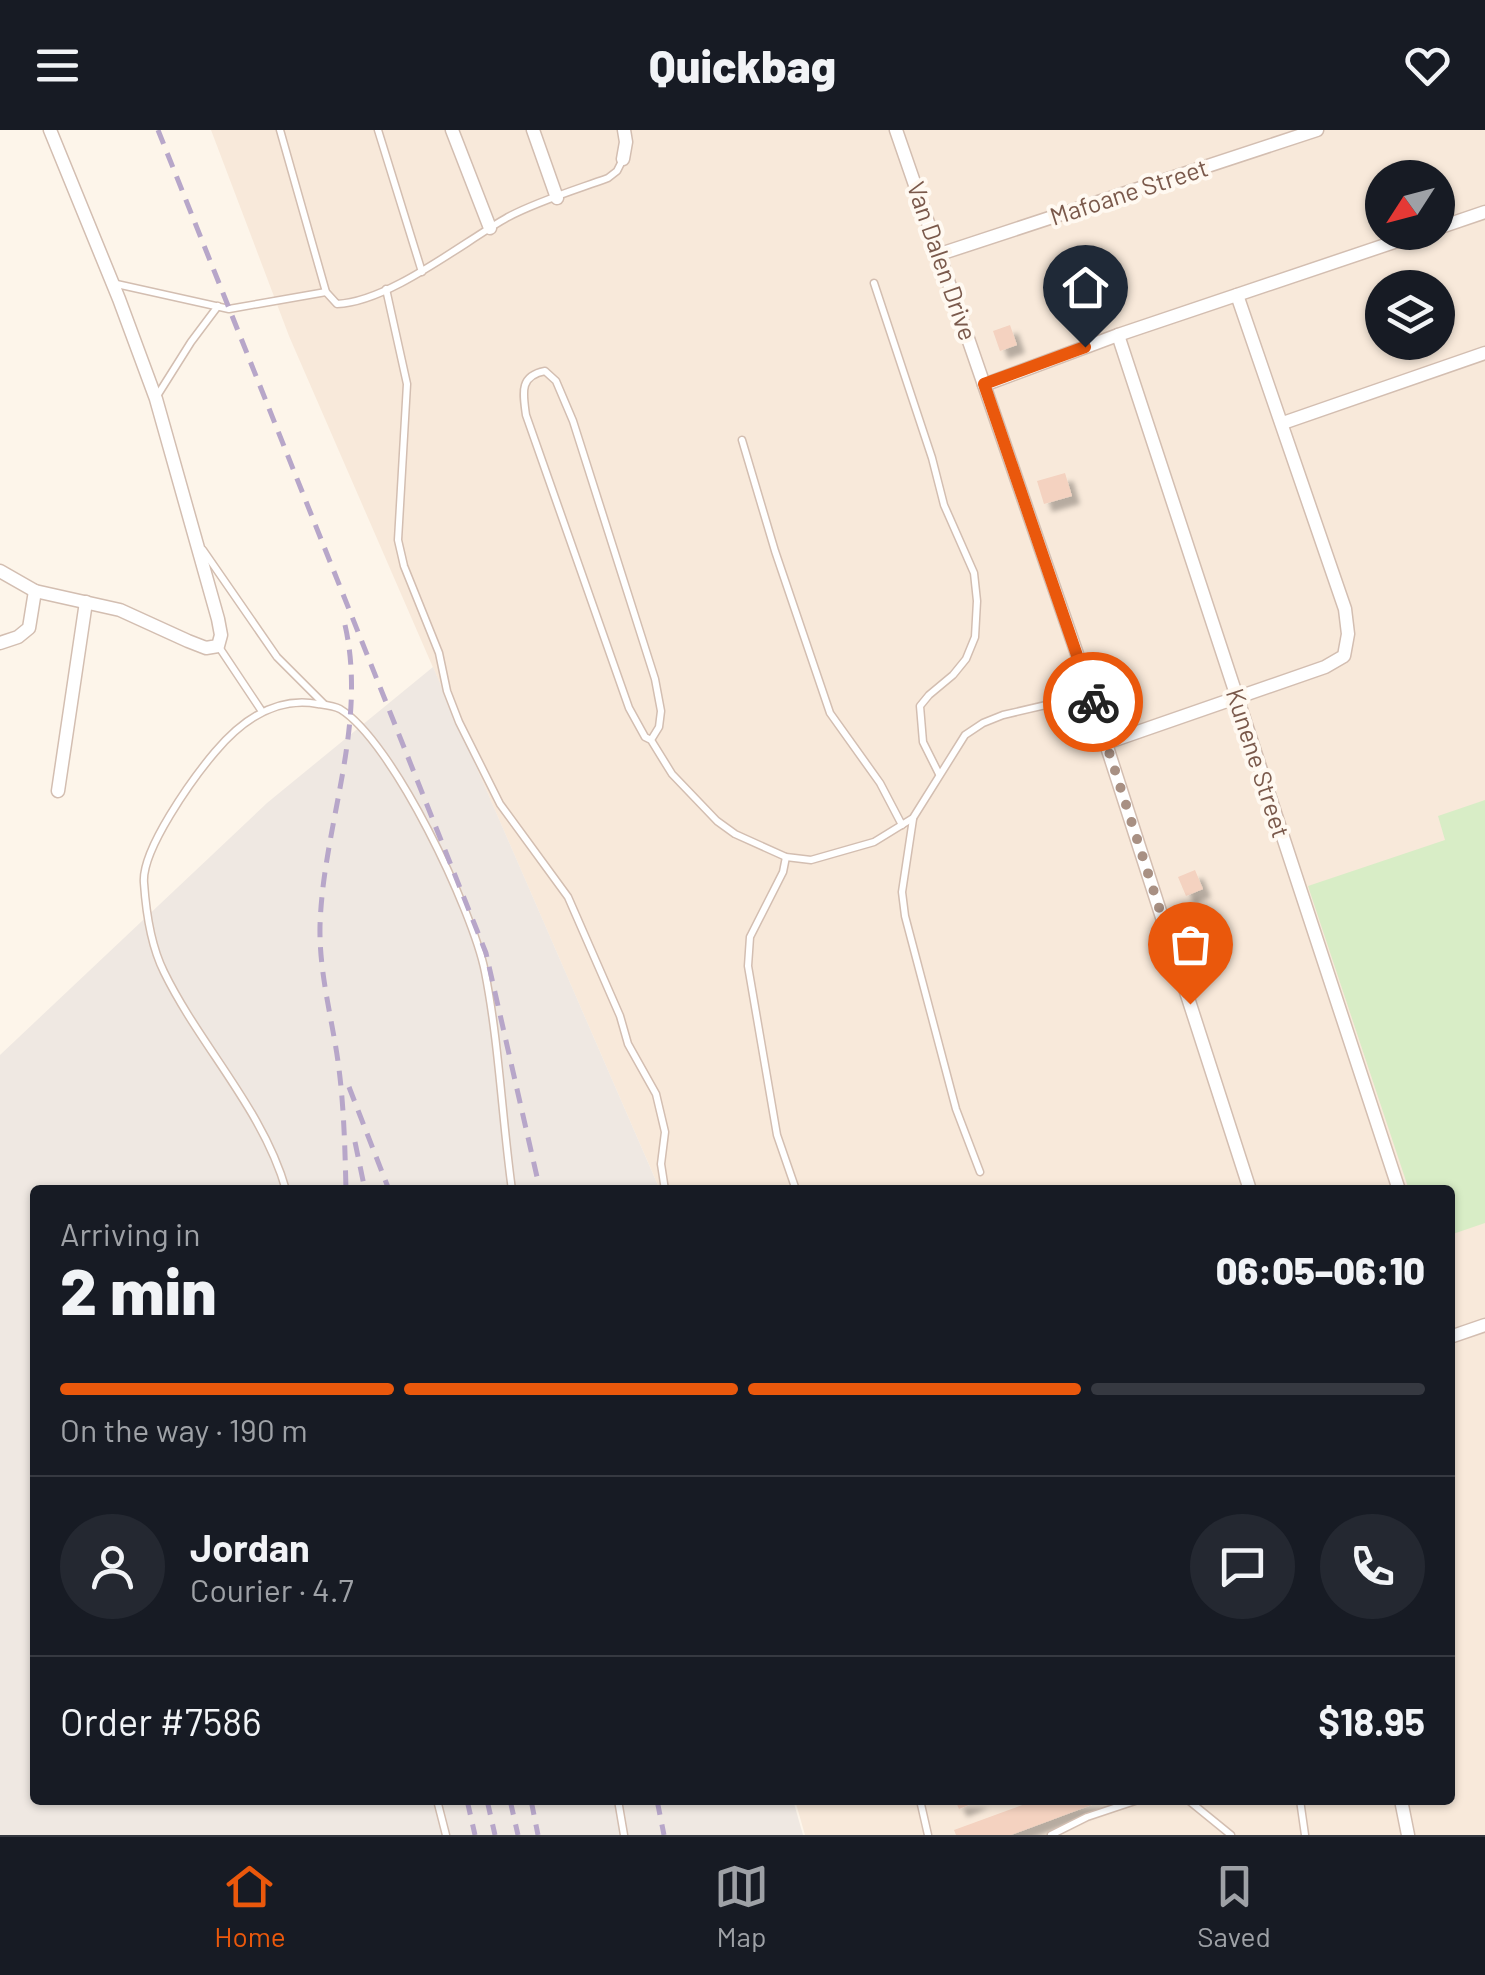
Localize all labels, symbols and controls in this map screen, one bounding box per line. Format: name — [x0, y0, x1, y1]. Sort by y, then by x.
icon: menu — [30, 38, 85, 93]
text: Quickbag — [649, 38, 836, 92]
icon: heart — [1400, 38, 1455, 93]
street label: Mafoane Street — [1046, 151, 1212, 231]
north arrow — [1365, 160, 1455, 250]
map controls — [1365, 160, 1455, 360]
street label: Van Dalen Drive — [902, 177, 984, 344]
pin — [1043, 245, 1128, 348]
icon: home — [1058, 260, 1113, 315]
button: layers — [1365, 270, 1455, 360]
courier — [1043, 652, 1143, 752]
icon: bike — [1066, 675, 1121, 730]
street label: Kunene Street — [1221, 684, 1297, 841]
pin — [1148, 902, 1233, 1005]
icon: bag — [1163, 917, 1218, 972]
text: Arriving in — [60, 1214, 200, 1252]
text: 06:05–06:10 — [1216, 1247, 1425, 1293]
text: 2 min — [60, 1250, 217, 1328]
text: On the way · 190 m — [60, 1410, 308, 1448]
button: person — [60, 1514, 165, 1619]
button: chat — [1190, 1514, 1295, 1619]
button: phone — [1320, 1514, 1425, 1619]
text: Jordan — [190, 1524, 310, 1570]
text: Courier · 4.7 — [190, 1570, 354, 1608]
text: Order #7586 — [60, 1698, 262, 1744]
text: $18.95 — [1318, 1698, 1425, 1744]
tab: Home — [214, 1859, 286, 1953]
tab: Map — [714, 1859, 769, 1953]
tab: Saved — [1197, 1859, 1271, 1953]

